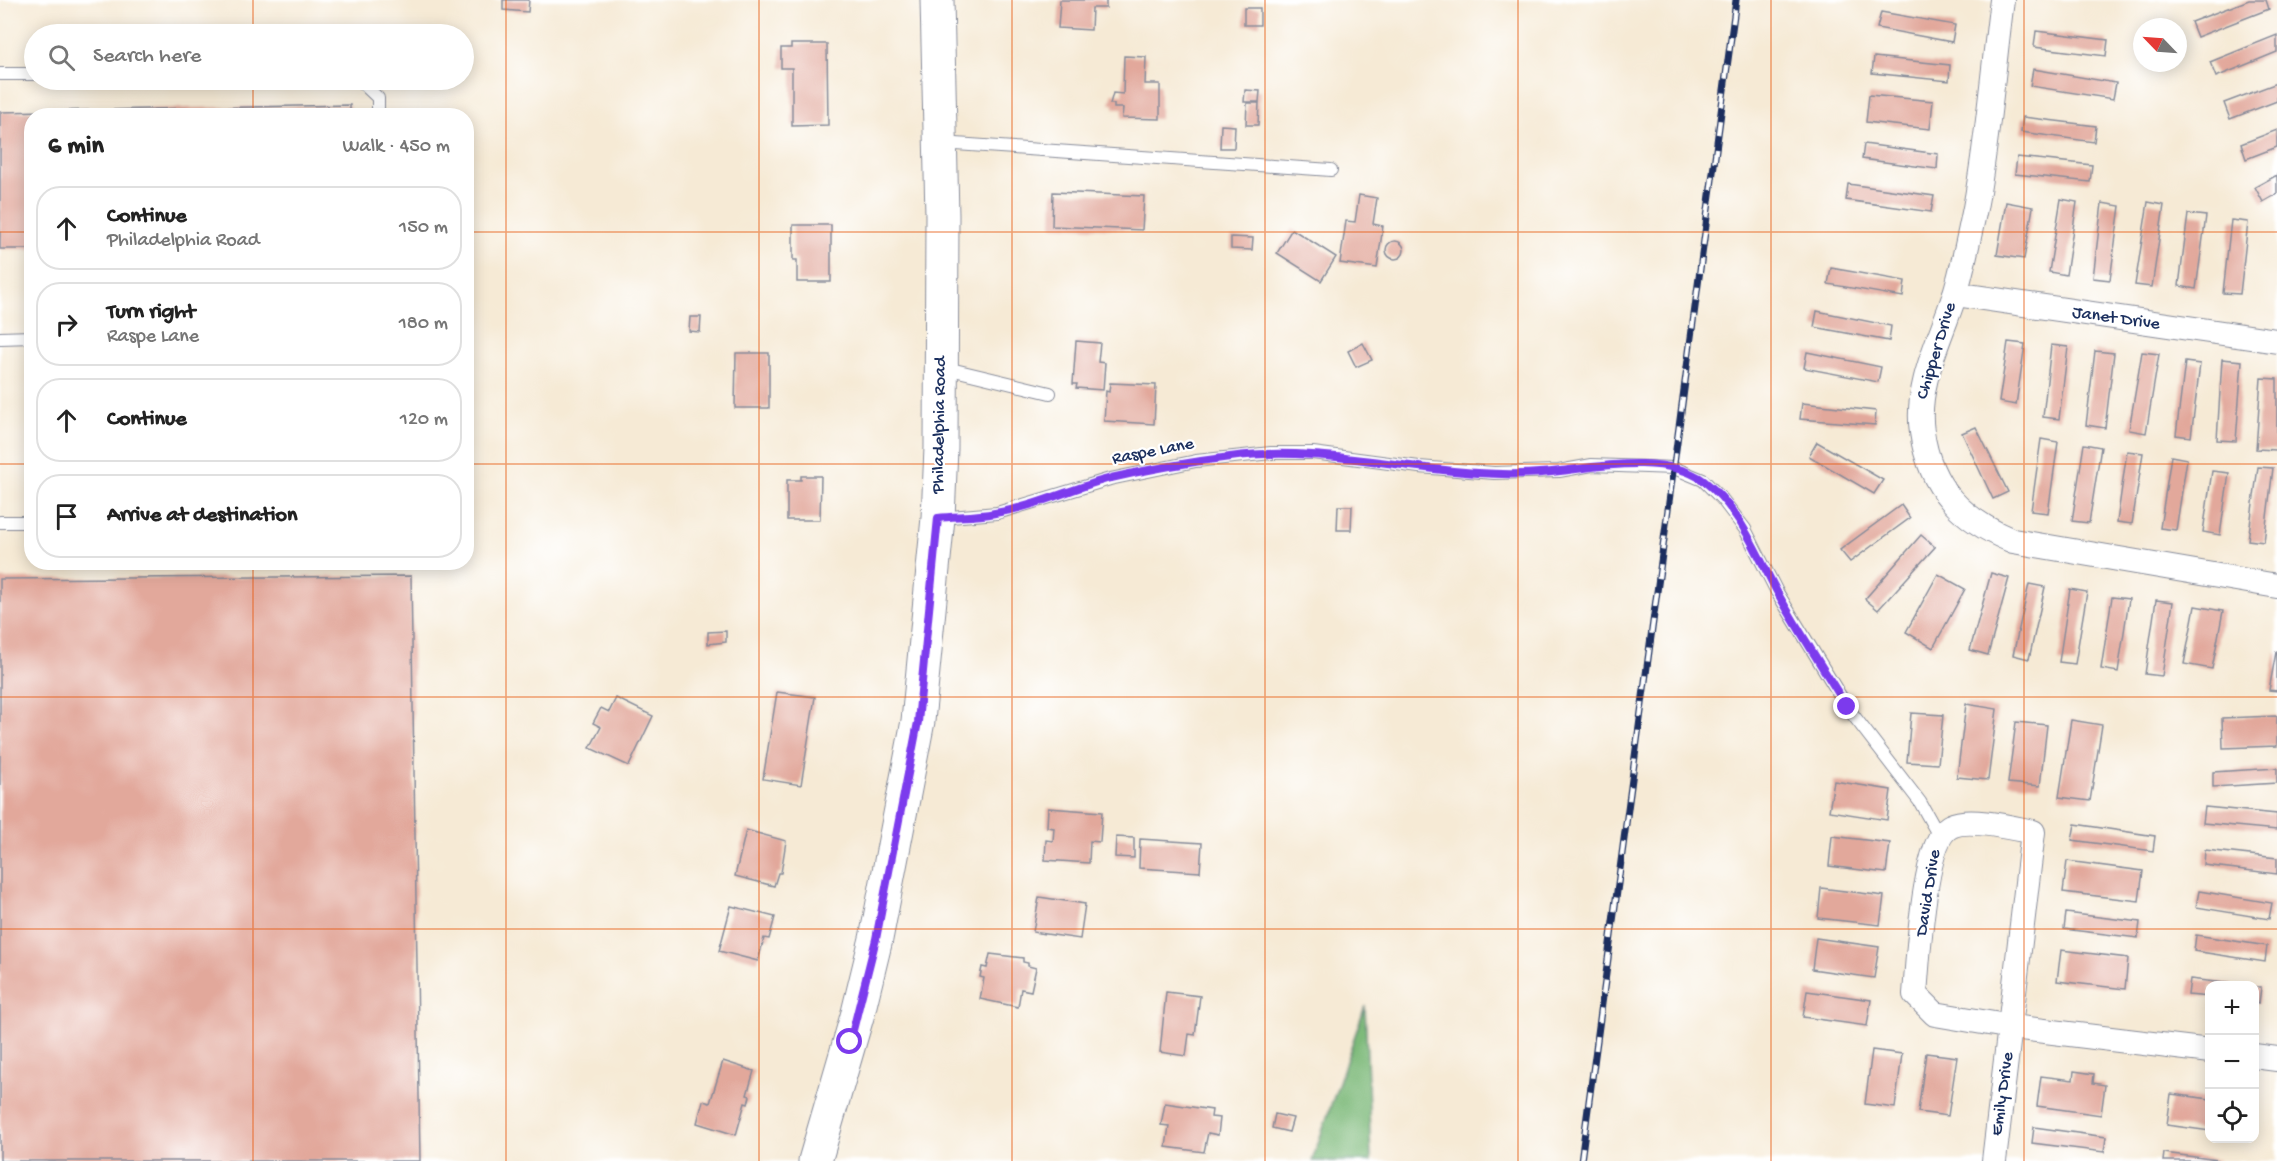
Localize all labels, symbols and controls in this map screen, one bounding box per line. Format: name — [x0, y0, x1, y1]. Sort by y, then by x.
north arrow — [2133, 18, 2187, 72]
search box — [24, 24, 474, 90]
icon: search — [45, 41, 78, 74]
text: Search here — [93, 44, 201, 70]
text: 6 min — [48, 132, 104, 163]
text: Walk · 450 m — [343, 136, 450, 159]
text: Continue — [107, 204, 187, 230]
icon: ahead — [50, 212, 83, 245]
text: 150 m — [399, 217, 448, 240]
text: Philadelphia Road — [107, 230, 260, 253]
street label: Chipper Drive — [1912, 299, 1962, 402]
text: Turn right — [107, 300, 195, 326]
street label: Janet Drive — [2071, 302, 2162, 336]
icon: right — [50, 308, 83, 341]
text: 180 m — [399, 313, 448, 336]
text: Raspe Lane — [107, 326, 199, 349]
street label: Philadelphia Road — [928, 355, 952, 495]
icon: ahead — [50, 404, 83, 437]
text: Continue — [107, 407, 187, 433]
text: 120 m — [400, 409, 448, 432]
street label: Raspe Lane — [1110, 434, 1196, 470]
icon: arrive — [50, 500, 83, 533]
text: Arrive at destination — [107, 503, 297, 529]
route end — [1833, 693, 1859, 719]
street label: David Drive — [1912, 847, 1946, 939]
map controls — [2205, 981, 2259, 1143]
button: + — [2205, 981, 2259, 1035]
route start — [836, 1028, 862, 1054]
button: − — [2205, 1035, 2259, 1089]
street label: Emily Drive — [1987, 1050, 2019, 1137]
button: locate — [2205, 1089, 2259, 1143]

